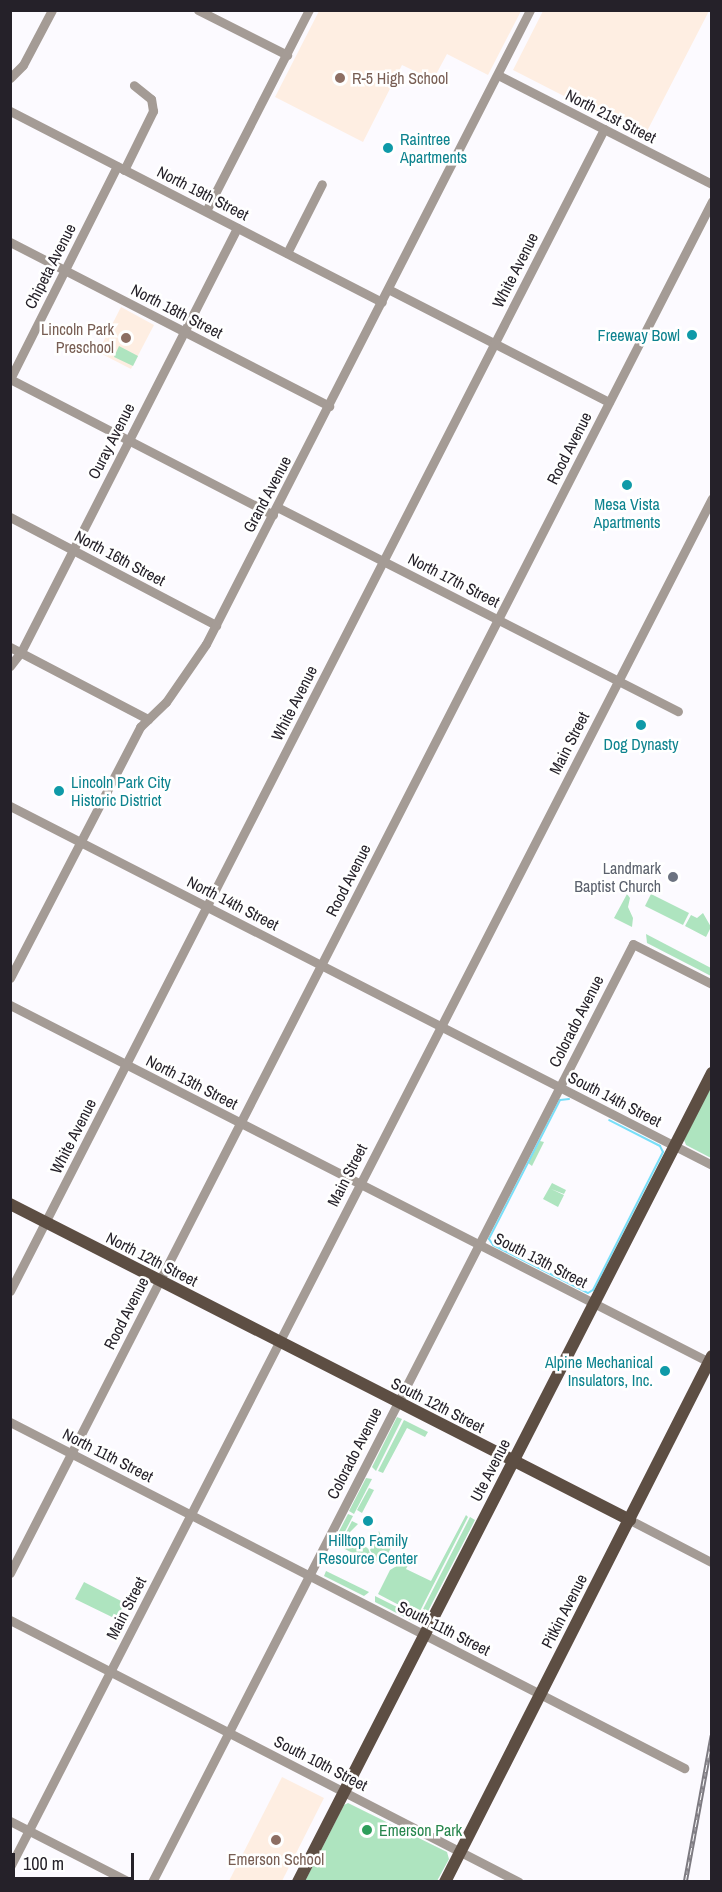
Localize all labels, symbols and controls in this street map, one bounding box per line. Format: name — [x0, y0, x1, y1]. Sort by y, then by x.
place label: R-5 High School — [352, 68, 448, 88]
marker: R-5 High School — [333, 71, 347, 85]
street label: North 21st Street — [562, 85, 660, 147]
place label: Raintree Apartments — [400, 129, 467, 167]
marker: Raintree Apartments — [381, 141, 395, 155]
street label: North 19th Street — [154, 162, 252, 224]
street label: Chipeta Avenue — [20, 220, 80, 312]
street label: White Avenue — [488, 229, 542, 311]
street label: North 18th Street — [128, 280, 226, 342]
place label: Lincoln Park Preschool — [41, 319, 114, 357]
place label: Freeway Bowl — [598, 325, 680, 345]
marker: Freeway Bowl — [685, 328, 699, 342]
marker: Lincoln Park Preschool — [119, 331, 133, 345]
street label: Ouray Avenue — [83, 399, 139, 483]
street label: Rood Avenue — [542, 408, 596, 488]
street label: Grand Avenue — [239, 452, 295, 536]
marker: Mesa Vista Apartments — [620, 478, 634, 492]
place label: Mesa Vista Apartments — [593, 494, 661, 532]
street label: North 16th Street — [71, 526, 169, 590]
street label: North 17th Street — [405, 549, 503, 611]
street label: White Avenue — [267, 662, 321, 744]
street label: Main Street — [545, 708, 593, 778]
marker: Dog Dynasty — [634, 718, 648, 732]
place label: Dog Dynasty — [603, 734, 679, 754]
place label: Lincoln Park City Historic District — [71, 772, 171, 810]
marker: Lincoln Park City Historic District — [52, 784, 66, 798]
street label: Rood Avenue — [321, 840, 375, 920]
place label: Landmark Baptist Church — [574, 858, 661, 896]
marker: Landmark Baptist Church — [666, 870, 680, 884]
street label: North 14th Street — [184, 872, 282, 934]
street label: Colorado Avenue — [544, 972, 608, 1070]
street label: North 13th Street — [143, 1051, 241, 1113]
street label: South 14th Street — [565, 1067, 665, 1131]
street label: White Avenue — [46, 1095, 100, 1177]
street label: Main Street — [323, 1140, 371, 1210]
street label: North 12th Street — [103, 1228, 201, 1290]
street label: South 13th Street — [491, 1228, 591, 1292]
street label: Rood Avenue — [99, 1273, 153, 1353]
place label: Alpine Mechanical Insulators, Inc. — [545, 1352, 653, 1390]
marker: Alpine Mechanical Insulators, Inc. — [658, 1364, 672, 1378]
street label: South 12th Street — [388, 1373, 488, 1437]
street label: Colorado Avenue — [322, 1404, 386, 1502]
street label: North 11th Street — [60, 1424, 156, 1486]
street label: Ute Avenue — [466, 1435, 514, 1505]
marker: Hilltop Family Resource Center — [361, 1514, 375, 1528]
place label: Hilltop Family Resource Center — [318, 1530, 418, 1568]
street label: Pitkin Avenue — [537, 1570, 591, 1652]
street label: Main Street — [102, 1573, 150, 1643]
street label: South 11th Street — [395, 1596, 493, 1660]
street label: South 10th Street — [271, 1731, 371, 1795]
place label: Emerson Park — [379, 1820, 462, 1840]
marker: Emerson Park — [360, 1823, 374, 1837]
marker: Emerson School — [269, 1833, 283, 1847]
scale bar — [15, 1841, 136, 1879]
place label: Emerson School — [228, 1849, 324, 1869]
text: 100 m — [23, 1851, 64, 1876]

